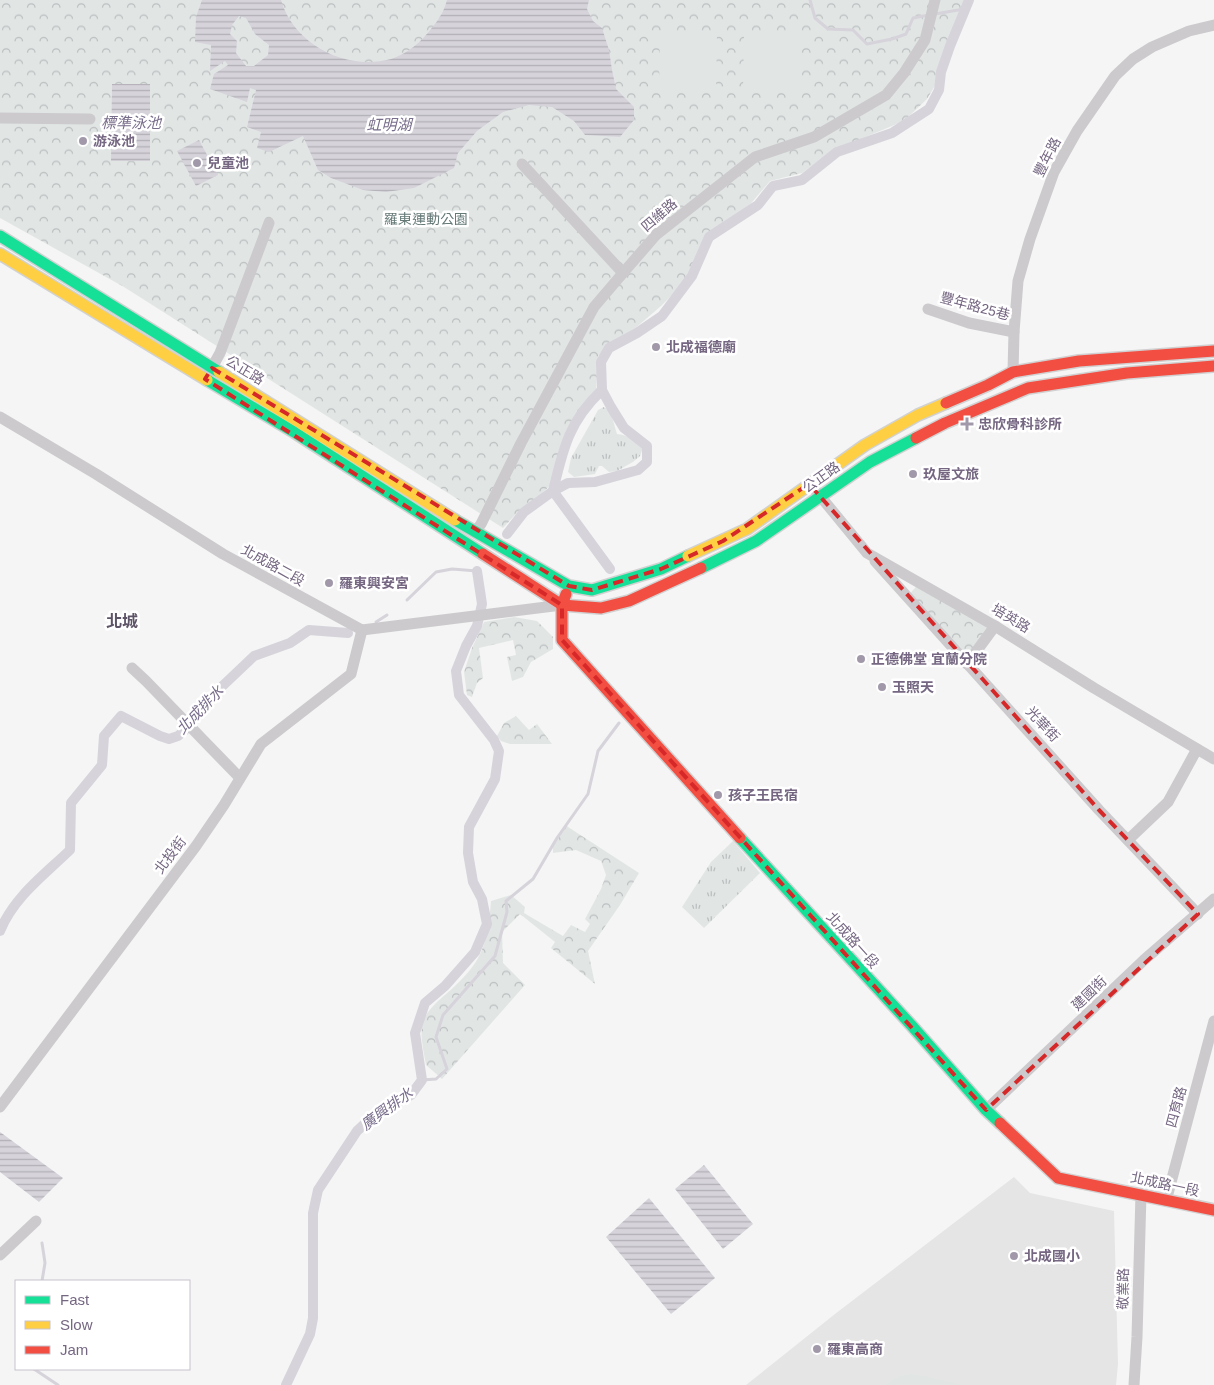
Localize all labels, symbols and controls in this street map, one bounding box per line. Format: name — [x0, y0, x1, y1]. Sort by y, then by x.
water label: 標準泳池 — [101, 114, 163, 131]
water label: 虹明湖 — [366, 116, 413, 133]
place label: 游泳池 — [93, 133, 135, 149]
marker: 游泳池 — [77, 135, 89, 147]
street label: 豐年路 — [1030, 135, 1064, 179]
place label: 兒童池 — [207, 155, 249, 171]
marker: 兒童池 — [191, 157, 203, 169]
street label: 四維路 — [638, 195, 680, 235]
park label: 羅東運動公園 — [384, 211, 468, 227]
street label: 豐年路25巷 — [938, 289, 1012, 323]
place label: 北成福德廟 — [666, 339, 736, 355]
marker: 北成福德廟 — [650, 341, 662, 353]
street label: 公正路 — [223, 352, 267, 388]
place label: 忠欣骨科診所 — [978, 416, 1062, 432]
marker: 忠欣骨科診所 — [960, 417, 974, 431]
street label: 公正路 — [799, 458, 843, 496]
place label: 玖屋文旅 — [923, 466, 979, 482]
marker: 玖屋文旅 — [907, 468, 919, 480]
street label: 北成路二段 — [239, 541, 307, 589]
place label: 羅東興安宮 — [339, 575, 409, 591]
marker: 羅東興安宮 — [323, 577, 335, 589]
street label: 培英路 — [989, 600, 1033, 636]
district label: 北城 — [106, 612, 138, 630]
place label: 正德佛堂 宜蘭分院 — [871, 651, 987, 667]
marker: 正德佛堂 宜蘭分院 — [855, 653, 867, 665]
place label: 玉照天 — [892, 679, 934, 695]
water label: 北成排水 — [173, 681, 227, 737]
marker: 玉照天 — [876, 681, 888, 693]
street label: 光華街 — [1023, 703, 1063, 745]
place label: 孩子王民宿 — [728, 787, 798, 803]
marker: 孩子王民宿 — [712, 789, 724, 801]
street label: 北投街 — [151, 833, 189, 877]
street label: 北成路一段 — [824, 909, 882, 971]
street label: 建國街 — [1068, 973, 1110, 1013]
water label: 廣興排水 — [357, 1084, 417, 1133]
street label: 四育路 — [1163, 1085, 1189, 1129]
street label: 北成路一段 — [1129, 1169, 1201, 1199]
place label: 北成國小 — [1024, 1248, 1080, 1264]
marker: 北成國小 — [1008, 1250, 1020, 1262]
street label: 敬業路 — [1115, 1268, 1131, 1310]
legend — [15, 1280, 190, 1370]
text: Fast — [60, 1291, 90, 1308]
text: Slow — [60, 1316, 93, 1333]
text: Jam — [60, 1341, 88, 1358]
place label: 羅東高商 — [827, 1341, 883, 1357]
marker: 羅東高商 — [811, 1343, 823, 1355]

